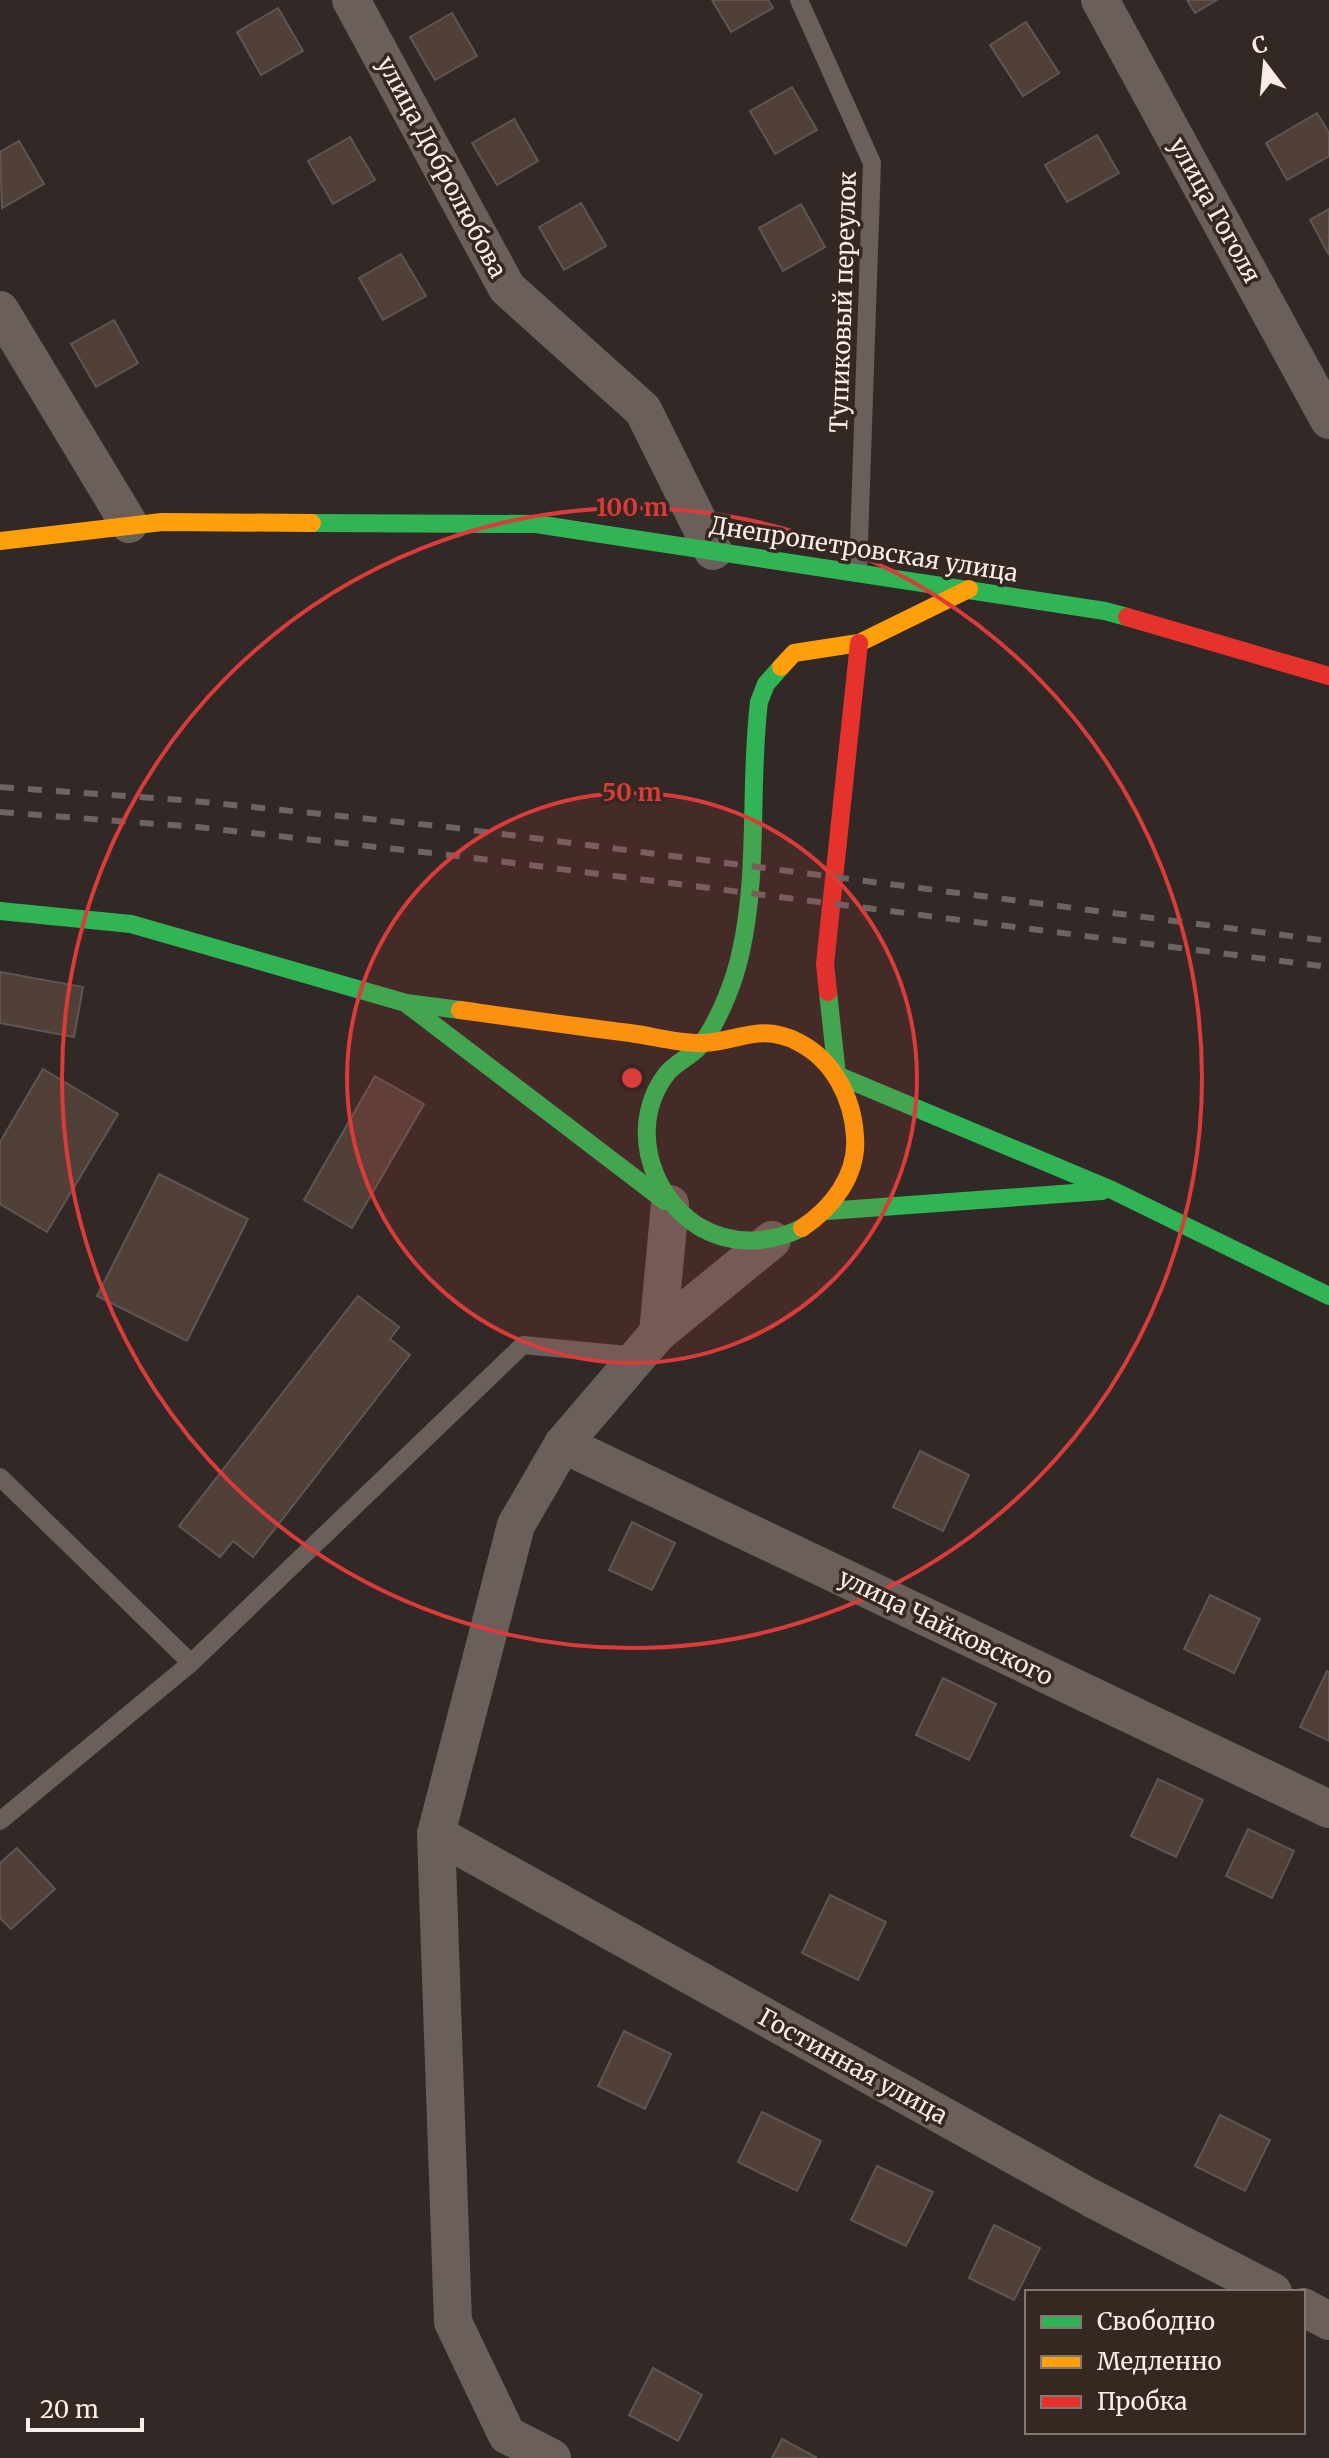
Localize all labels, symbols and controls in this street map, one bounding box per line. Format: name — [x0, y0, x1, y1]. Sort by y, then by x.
north arrow — [1225, 24, 1305, 104]
text: С — [1249, 29, 1270, 60]
street label: улица Добролюбова — [370, 51, 514, 283]
street label: улица Гоголя — [1162, 132, 1268, 288]
street label: Тупиковый переулок — [823, 171, 863, 433]
text: 100 m — [596, 492, 668, 523]
street label: Днепропетровская улица — [708, 509, 1020, 589]
text: 50 m — [602, 777, 662, 808]
centre of rings — [618, 1064, 646, 1092]
street label: улица Чайковского — [834, 1562, 1058, 1692]
street label: Гостинная улица — [753, 2001, 953, 2131]
legend — [1025, 2290, 1305, 2434]
text: Свободно — [1097, 2306, 1215, 2337]
text: Медленно — [1097, 2346, 1221, 2377]
scale bar — [28, 2382, 142, 2432]
text: Пробка — [1097, 2386, 1188, 2417]
text: 20 m — [40, 2394, 99, 2425]

